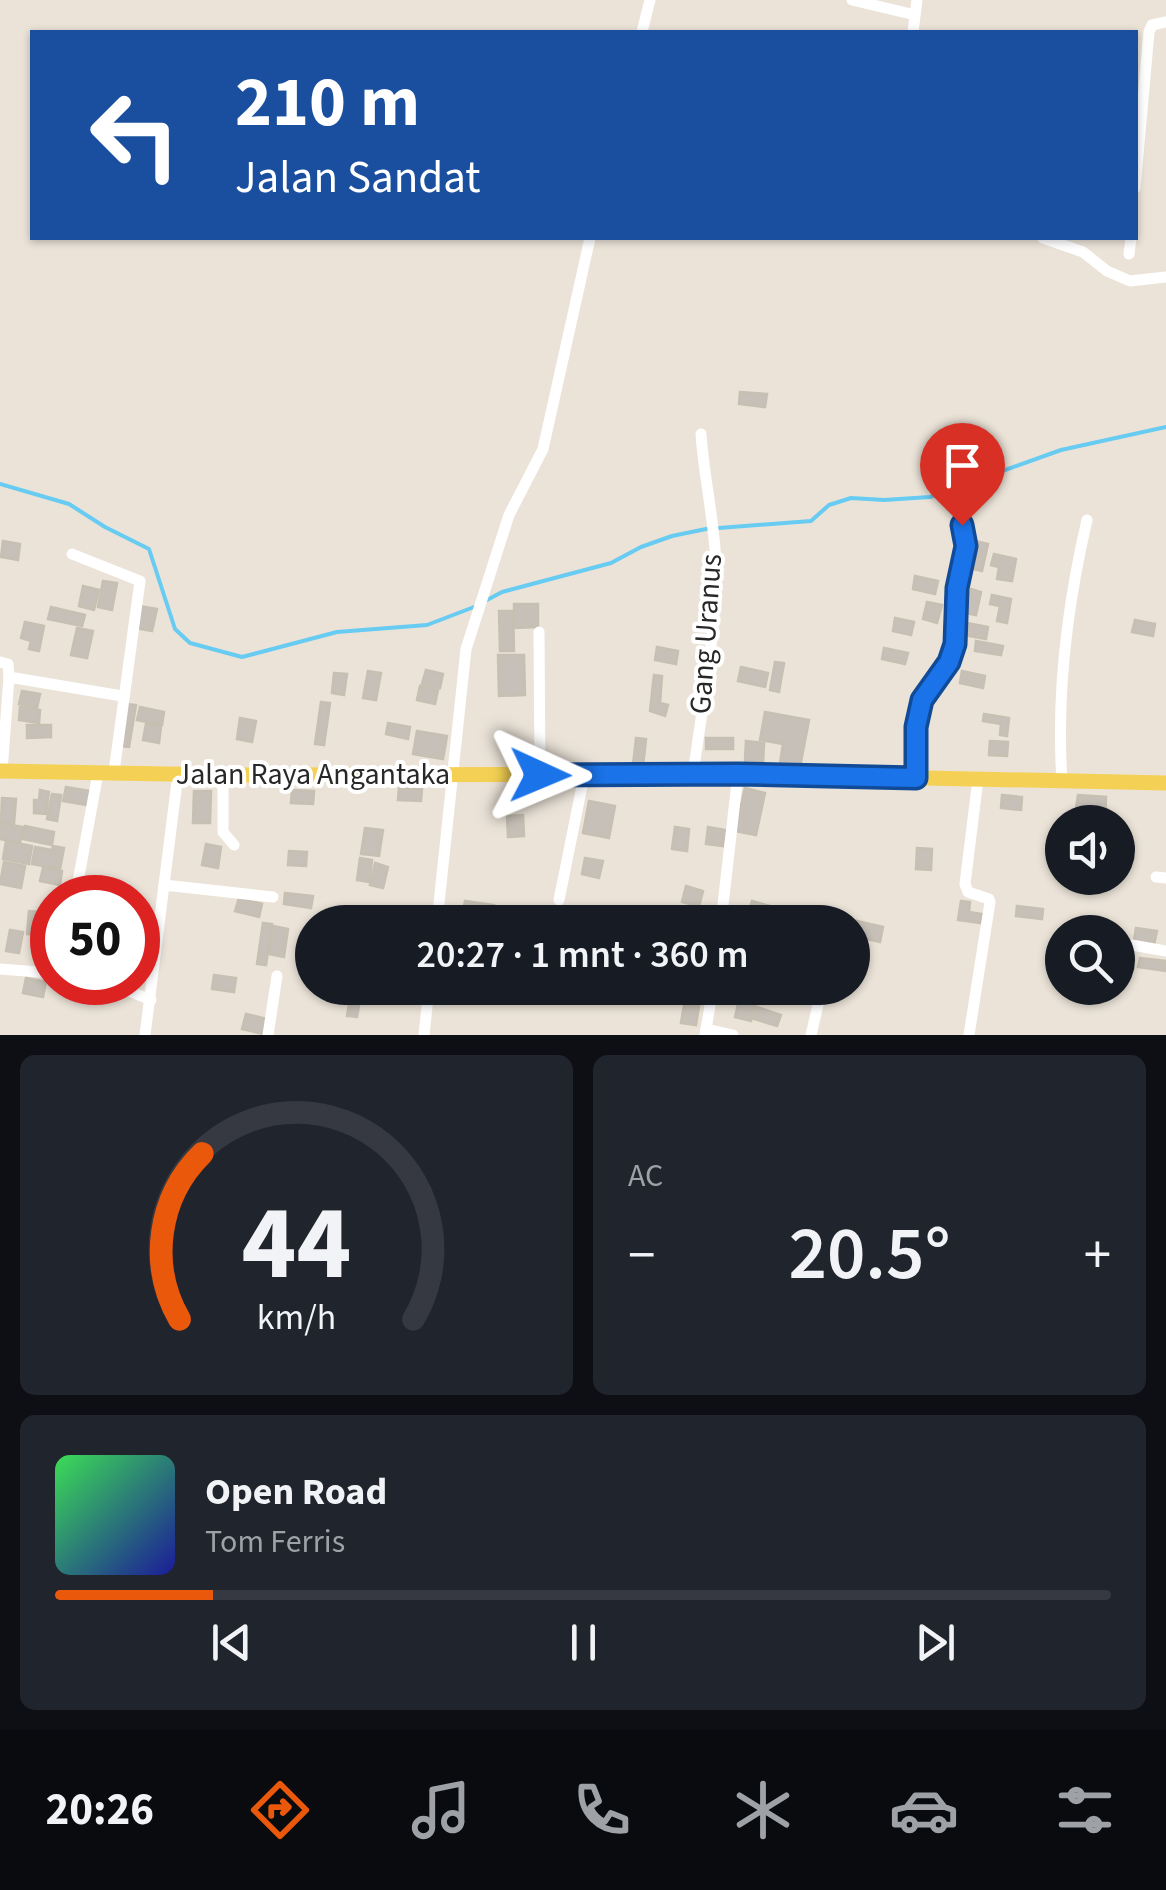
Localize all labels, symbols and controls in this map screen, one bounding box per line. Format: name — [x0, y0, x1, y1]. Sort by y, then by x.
text: 210 m — [235, 53, 420, 153]
icon: left — [70, 70, 200, 200]
text: Jalan Sandat — [235, 146, 481, 210]
pin — [920, 423, 1005, 526]
icon: arrive — [935, 438, 990, 493]
street label: Gang Uranus — [679, 552, 733, 716]
position arrow — [488, 723, 592, 827]
street label: Jalan Raya Angantaka — [176, 753, 450, 796]
map controls — [1045, 805, 1135, 1005]
button: sound — [1045, 805, 1135, 895]
speed limit sign: 50 — [30, 875, 160, 1005]
button: search — [1045, 915, 1135, 1005]
text: 20:27 · 1 mnt · 360 m — [417, 928, 748, 982]
text: AC — [628, 1153, 663, 1199]
text: 44 — [242, 1171, 351, 1319]
text: 20.5° — [788, 1201, 951, 1308]
text: − — [628, 1217, 655, 1295]
text: + — [1084, 1217, 1111, 1295]
text: km/h — [257, 1292, 336, 1343]
text: Open Road — [205, 1465, 387, 1519]
text: Tom Ferris — [205, 1519, 345, 1565]
icon: previous — [204, 1615, 259, 1670]
icon: pause — [556, 1615, 611, 1670]
icon: next — [908, 1615, 963, 1670]
icon: directions — [245, 1775, 315, 1845]
icon: music — [406, 1775, 476, 1845]
icon: phone — [567, 1775, 637, 1845]
icon: climate — [728, 1775, 798, 1845]
icon: car — [889, 1775, 959, 1845]
icon: filters — [1050, 1775, 1120, 1845]
text: 20:26 — [46, 1778, 154, 1842]

